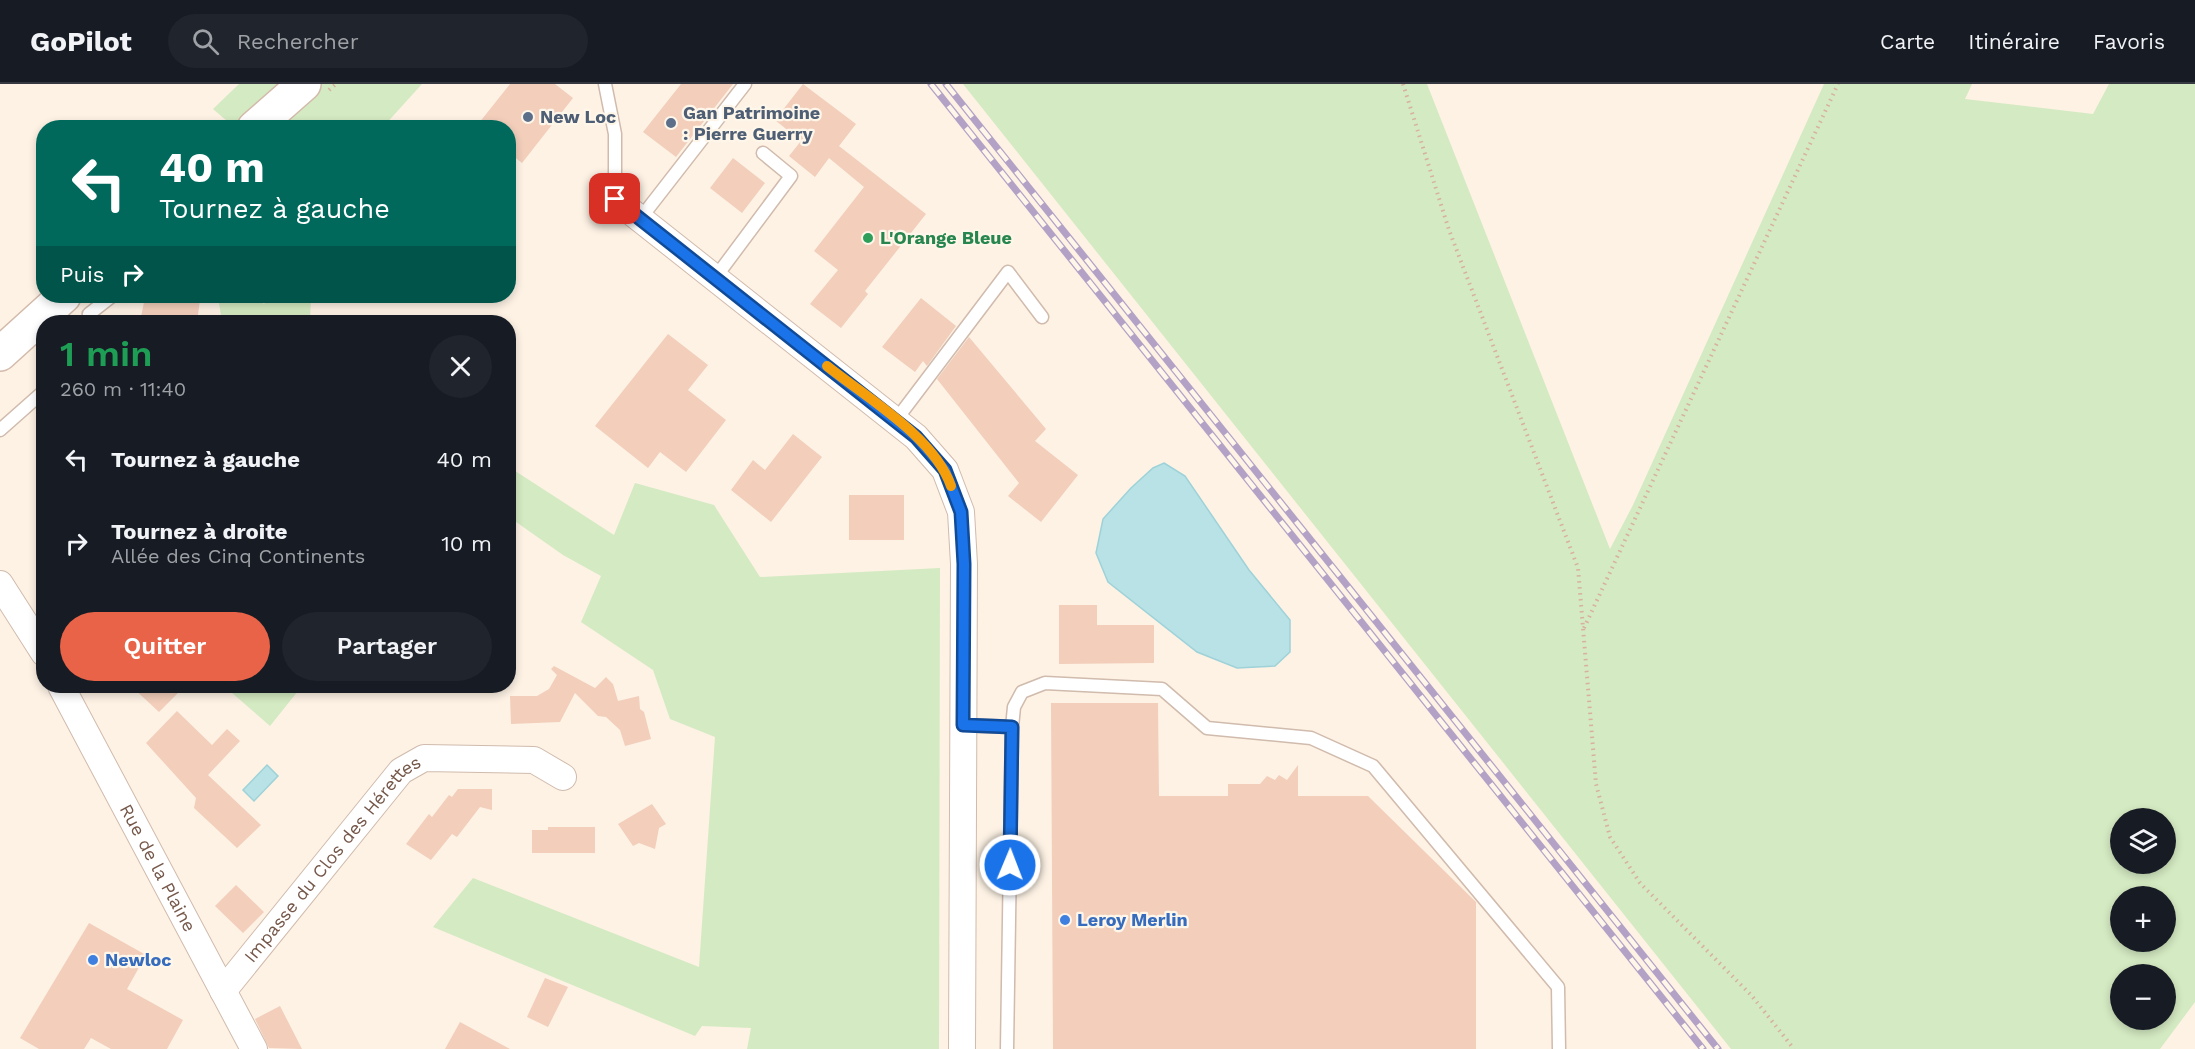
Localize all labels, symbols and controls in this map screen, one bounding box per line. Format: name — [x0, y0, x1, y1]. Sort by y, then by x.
search box — [168, 14, 588, 68]
text: GoPilot — [30, 25, 132, 58]
icon: search — [189, 25, 222, 58]
text: Rechercher — [237, 29, 359, 54]
text: Carte — [1880, 29, 1935, 54]
text: Itinéraire — [1968, 29, 2060, 54]
text: Favoris — [2093, 29, 2165, 54]
place label: Gan Patrimoine : Pierre Guerry — [683, 102, 820, 144]
place label: New Loc — [540, 106, 616, 127]
marker: New Loc — [521, 110, 535, 124]
marker: Gan Patrimoine : Pierre Guerry — [664, 116, 678, 130]
text: 40 m — [159, 143, 265, 192]
icon: left — [60, 144, 138, 222]
pin — [589, 173, 640, 224]
icon: arrive — [598, 182, 631, 215]
text: Tournez à gauche — [159, 193, 390, 225]
place label: L'Orange Bleue — [880, 227, 1012, 248]
marker: L'Orange Bleue — [861, 231, 875, 245]
icon: right — [116, 258, 149, 291]
text: Puis — [60, 262, 104, 287]
text: 1 min — [60, 333, 152, 375]
button: close — [429, 335, 492, 398]
text: 260 m · 11:40 — [60, 377, 186, 401]
icon: left — [60, 443, 93, 476]
text: Tournez à gauche — [111, 447, 300, 472]
text: 40 m — [436, 447, 492, 472]
text: Tournez à droite — [111, 519, 288, 544]
icon: right — [60, 527, 93, 560]
text: 10 m — [441, 531, 492, 556]
text: Allée des Cinq Continents — [111, 544, 365, 568]
button: Quitter — [60, 612, 270, 681]
button: Partager — [282, 612, 492, 681]
street label: Impasse du Clos des Hérettes — [240, 751, 424, 966]
street label: Rue de la Plaine — [116, 800, 201, 935]
map controls — [2110, 808, 2176, 1030]
button: layers — [2110, 808, 2176, 874]
position arrow — [978, 833, 1042, 897]
button: + — [2110, 886, 2176, 952]
place label: Leroy Merlin — [1077, 909, 1188, 930]
marker: Leroy Merlin — [1058, 913, 1072, 927]
place label: Newloc — [105, 949, 172, 970]
marker: Newloc — [86, 953, 100, 967]
button: − — [2110, 964, 2176, 1030]

